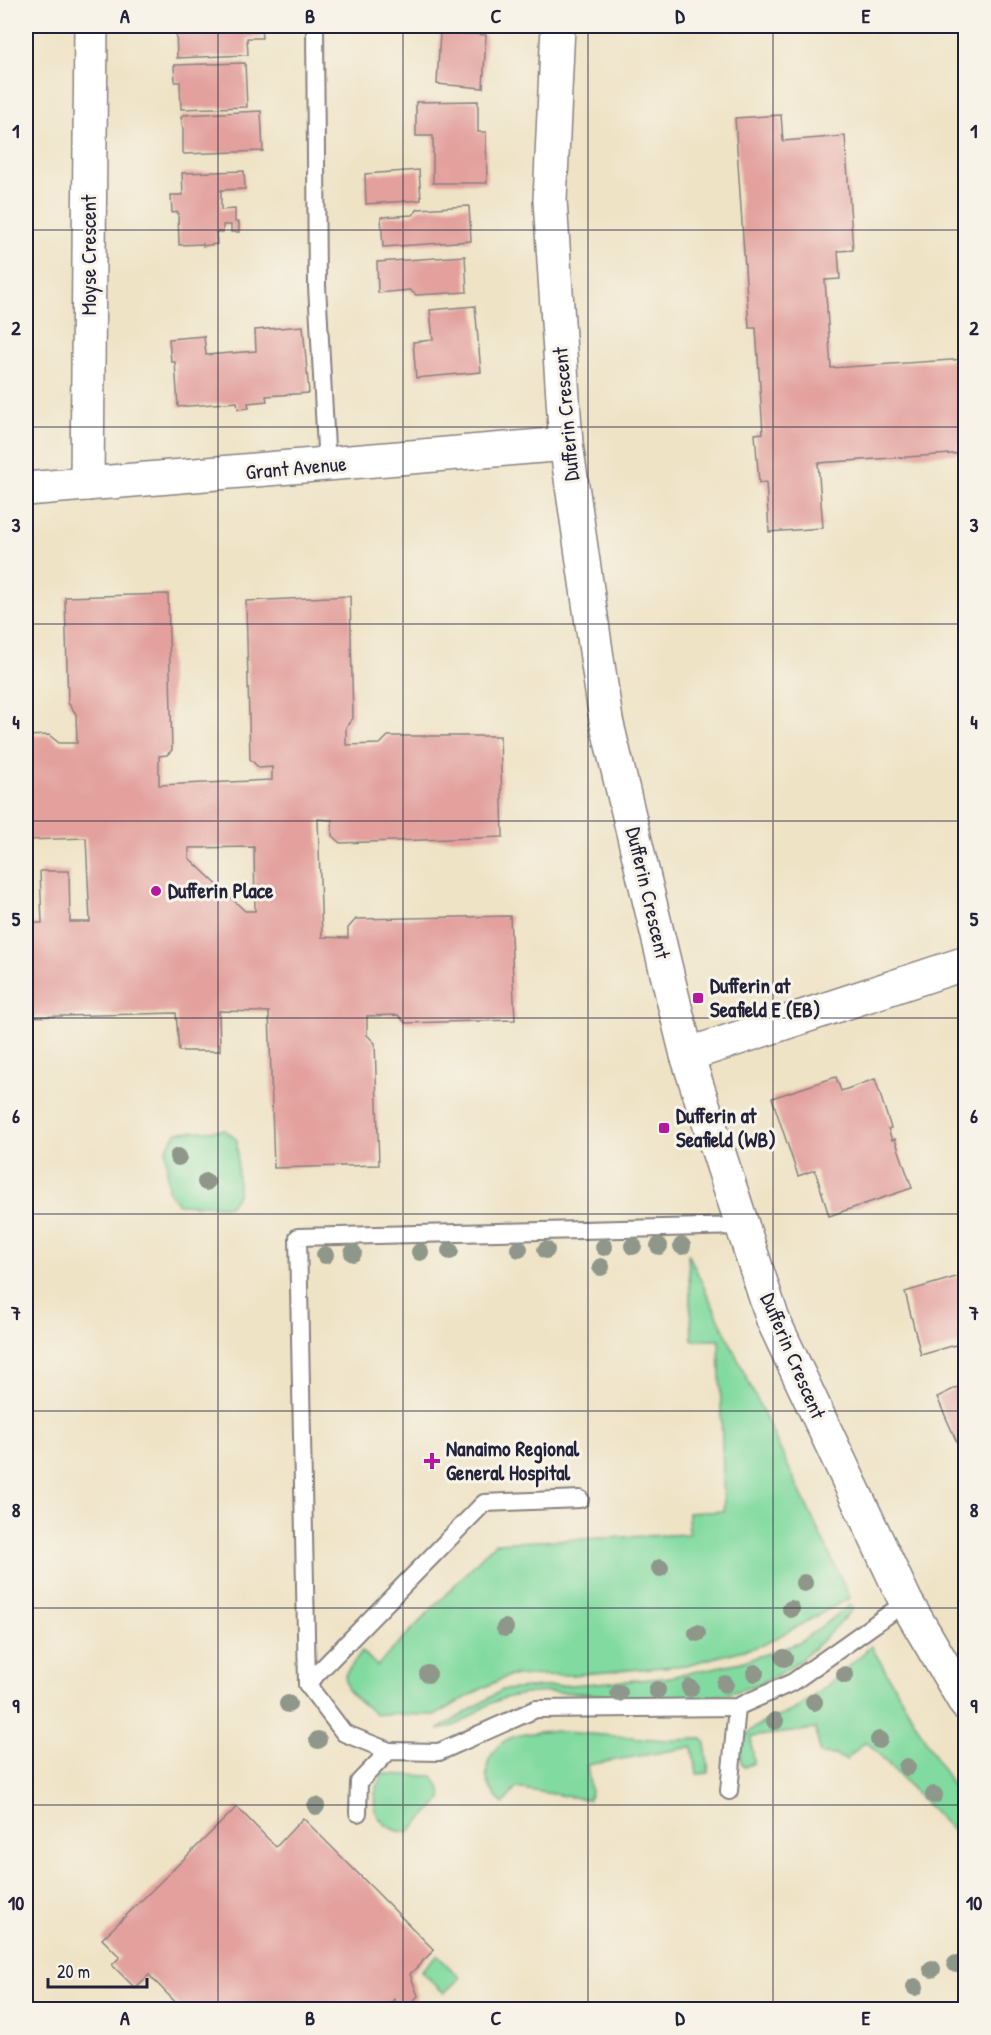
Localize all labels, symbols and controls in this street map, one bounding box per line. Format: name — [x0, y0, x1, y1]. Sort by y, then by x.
text: A — [120, 2, 130, 29]
text: B — [305, 2, 315, 29]
text: C — [491, 2, 502, 29]
text: D — [675, 2, 685, 29]
text: E — [862, 2, 871, 29]
text: 1 — [12, 117, 20, 144]
text: 1 — [970, 117, 978, 144]
street label: Moyse Crescent — [74, 194, 103, 315]
text: 2 — [11, 314, 21, 341]
text: 2 — [969, 314, 979, 341]
street label: Dufferin Crescent — [545, 345, 586, 482]
street label: Grant Avenue — [244, 449, 348, 486]
text: 3 — [12, 511, 21, 538]
text: 3 — [970, 511, 979, 538]
text: 4 — [12, 708, 20, 735]
text: 4 — [970, 708, 978, 735]
street label: Dufferin Crescent — [619, 824, 678, 962]
place label: Dufferin Place — [168, 876, 274, 905]
marker: Dufferin Place — [149, 884, 163, 898]
text: 5 — [12, 905, 21, 932]
text: 5 — [970, 905, 979, 932]
place label: Dufferin at Seafield E (EB) — [710, 971, 820, 1024]
marker: Dufferin at Seafield E (EB) — [691, 991, 705, 1005]
place label: Dufferin at Seafield (WB) — [676, 1101, 776, 1154]
text: 6 — [12, 1102, 20, 1129]
text: 6 — [970, 1102, 978, 1129]
marker: Dufferin at Seafield (WB) — [657, 1121, 671, 1135]
street label: Dufferin Crescent — [754, 1288, 833, 1424]
text: 7 — [10, 1299, 21, 1326]
text: 7 — [968, 1299, 979, 1326]
place label: Nanaimo Regional General Hospital — [446, 1434, 580, 1488]
marker: Nanaimo Regional General Hospital — [423, 1452, 441, 1470]
text: 8 — [12, 1496, 21, 1523]
text: 8 — [970, 1496, 979, 1523]
text: 9 — [12, 1692, 20, 1719]
text: 9 — [970, 1692, 978, 1719]
text: 10 — [8, 1889, 24, 1916]
text: 10 — [966, 1889, 982, 1916]
scale bar — [48, 1951, 147, 1989]
text: 20 m — [57, 1959, 90, 1984]
text: A — [120, 2004, 130, 2031]
text: B — [305, 2004, 315, 2031]
text: C — [491, 2004, 502, 2031]
text: D — [675, 2004, 685, 2031]
text: E — [862, 2004, 871, 2031]

